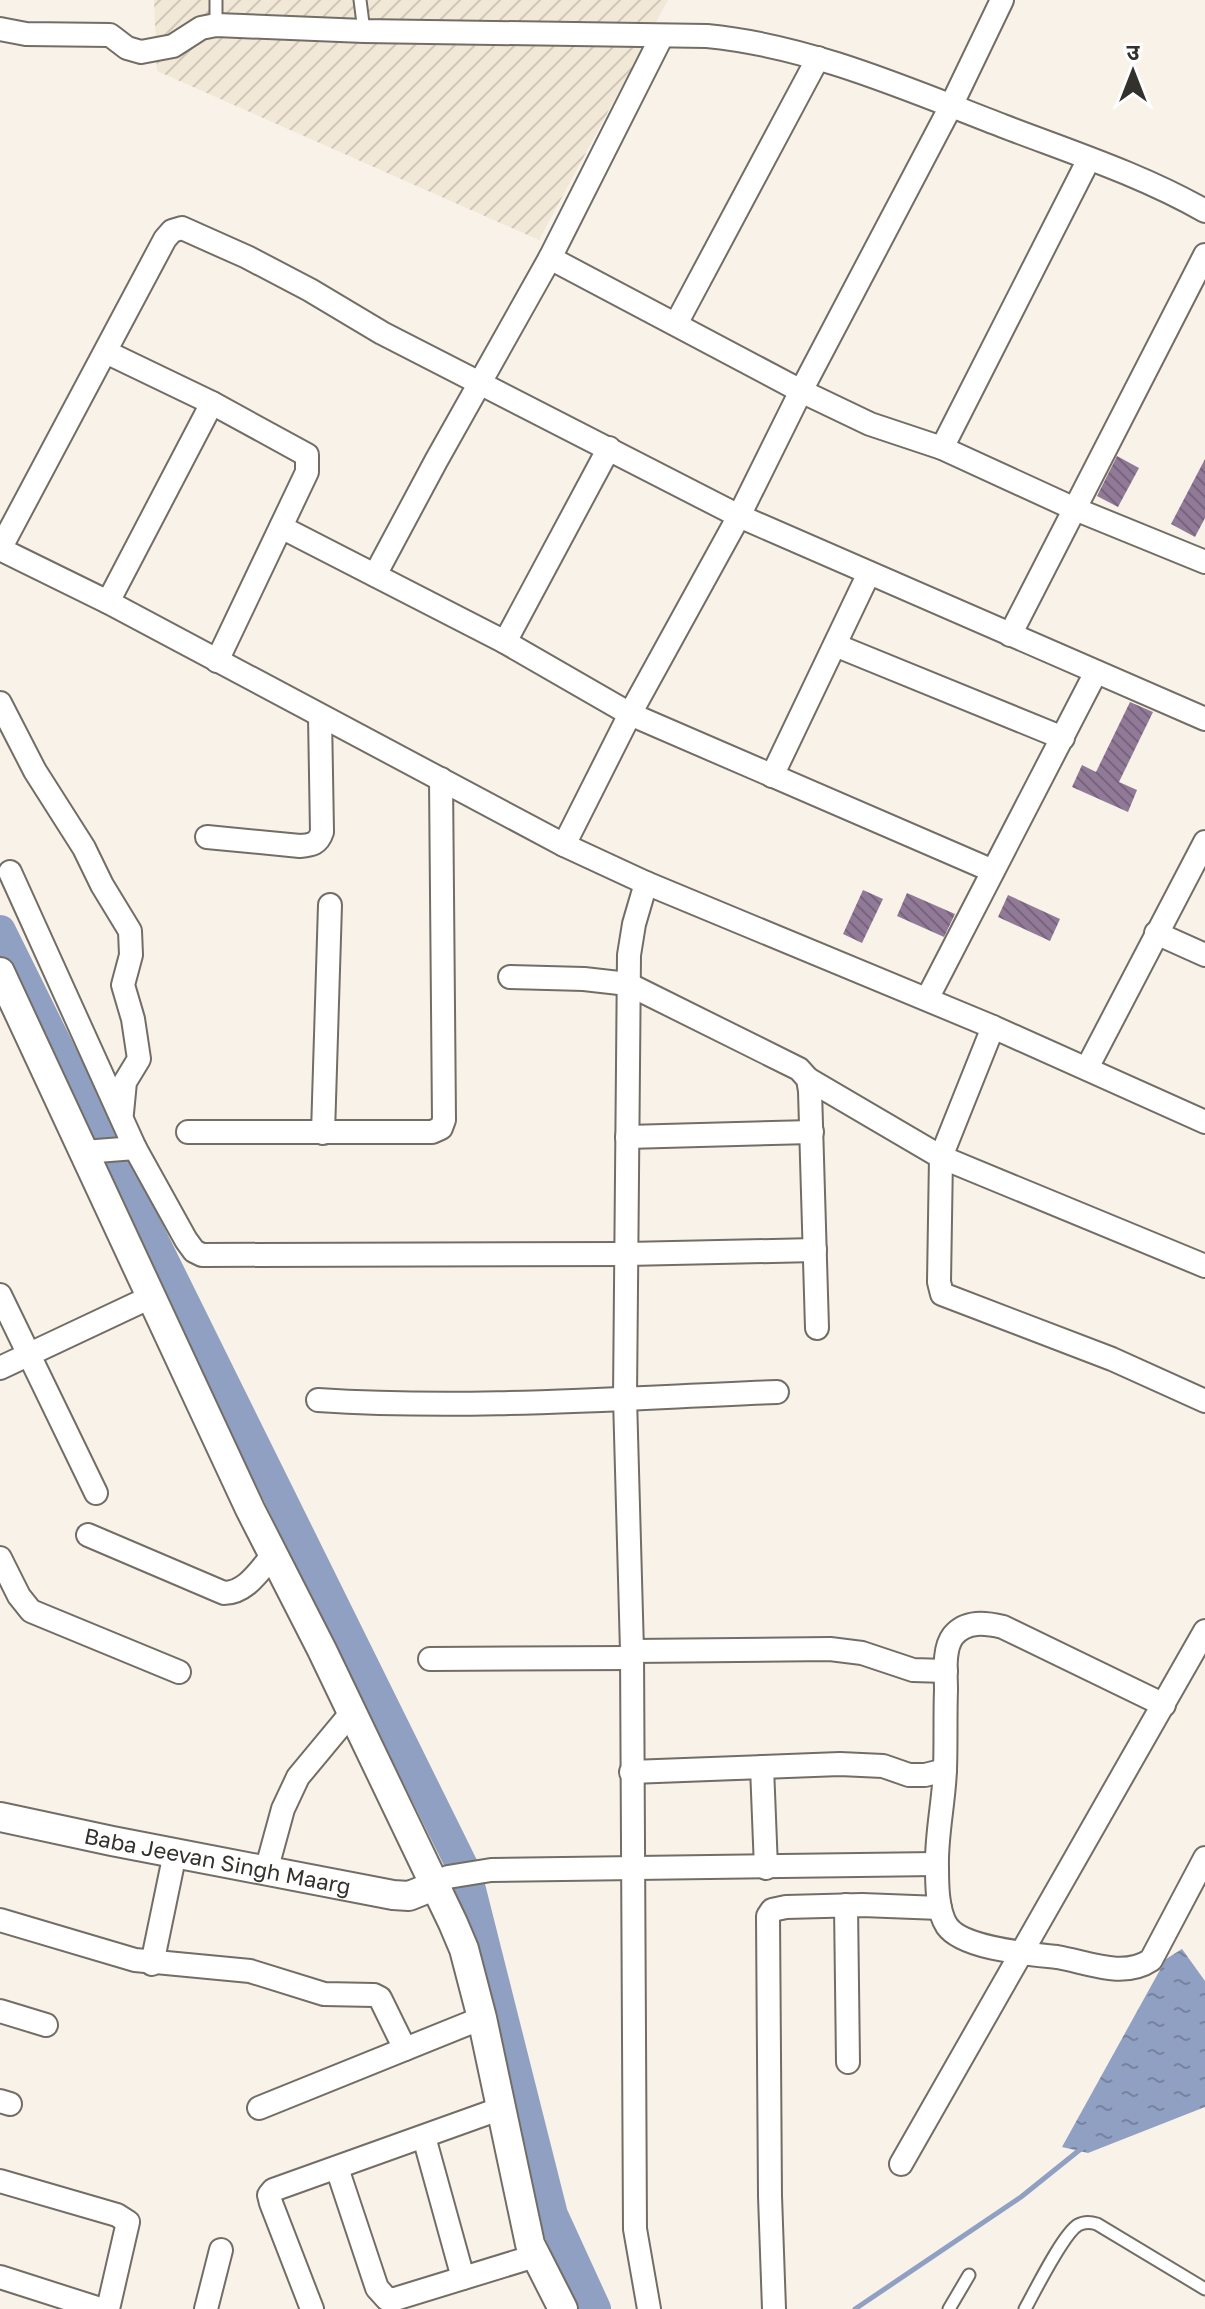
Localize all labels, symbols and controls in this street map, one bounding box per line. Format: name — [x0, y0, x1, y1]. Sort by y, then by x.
north arrow — [1093, 32, 1173, 112]
text: उ — [1127, 38, 1141, 65]
street label: Baba Jeevan Singh Maarg — [82, 1821, 353, 1900]

